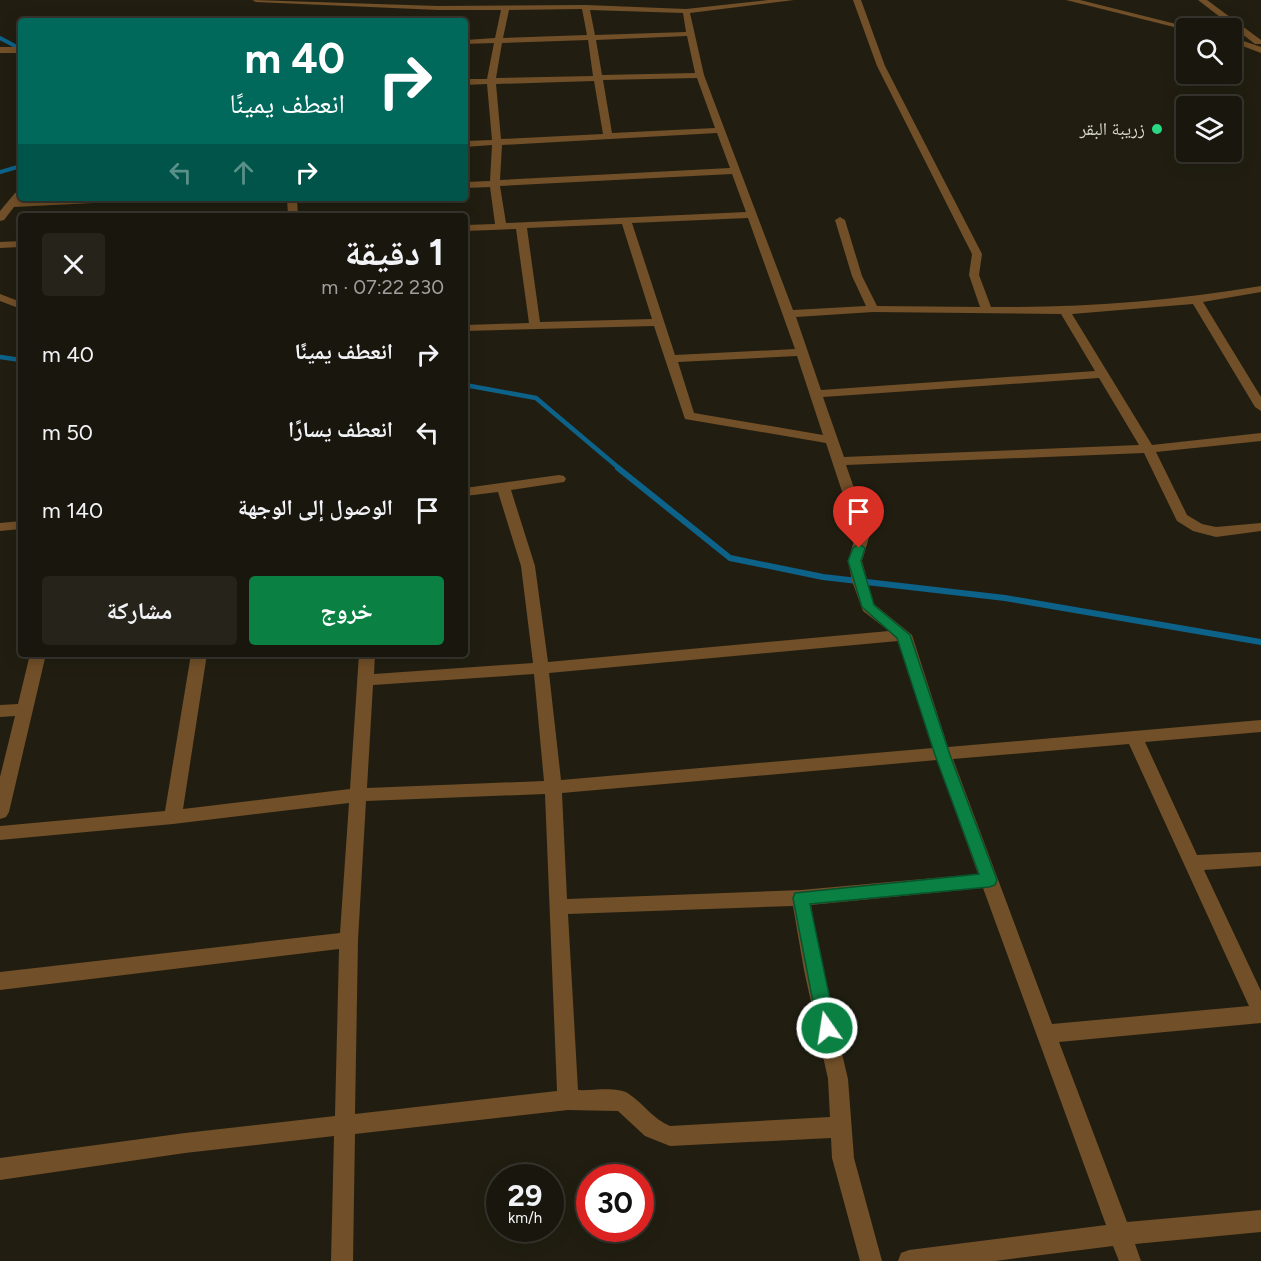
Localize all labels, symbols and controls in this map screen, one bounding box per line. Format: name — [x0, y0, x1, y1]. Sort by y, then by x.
map controls — [1176, 18, 1242, 162]
button: search — [1176, 18, 1242, 84]
text: 40 m — [245, 33, 345, 84]
icon: right — [366, 42, 444, 120]
text: انعطف يمينًا — [229, 87, 345, 120]
button: layers — [1176, 96, 1242, 162]
place label: زريبة البقر — [1078, 118, 1145, 140]
marker: زريبة البقر — [1150, 122, 1164, 136]
icon: left — [164, 156, 197, 189]
icon: ahead — [227, 156, 260, 189]
icon: right — [290, 156, 323, 189]
text: 1 دقيقة — [345, 231, 444, 274]
button: close — [42, 233, 105, 296]
text: 230 m · 07:22 — [321, 275, 444, 299]
text: انعطف يمينًا — [294, 338, 393, 365]
icon: right — [411, 338, 444, 371]
text: 40 m — [42, 341, 94, 368]
text: انعطف يسارًا — [288, 416, 393, 443]
icon: left — [411, 416, 444, 449]
text: 50 m — [42, 419, 93, 446]
pin — [833, 486, 884, 548]
text: الوصول إلى الوجهة — [238, 494, 393, 521]
icon: arrive — [411, 494, 444, 527]
icon: arrive — [842, 495, 875, 528]
text: 140 m — [42, 497, 103, 524]
button: مشاركة — [42, 576, 237, 645]
button: خروج — [249, 576, 444, 645]
position arrow — [795, 996, 859, 1060]
speed limit sign: 30 — [576, 1164, 654, 1242]
text: 29 — [508, 1177, 542, 1214]
text: km/h — [508, 1209, 542, 1227]

